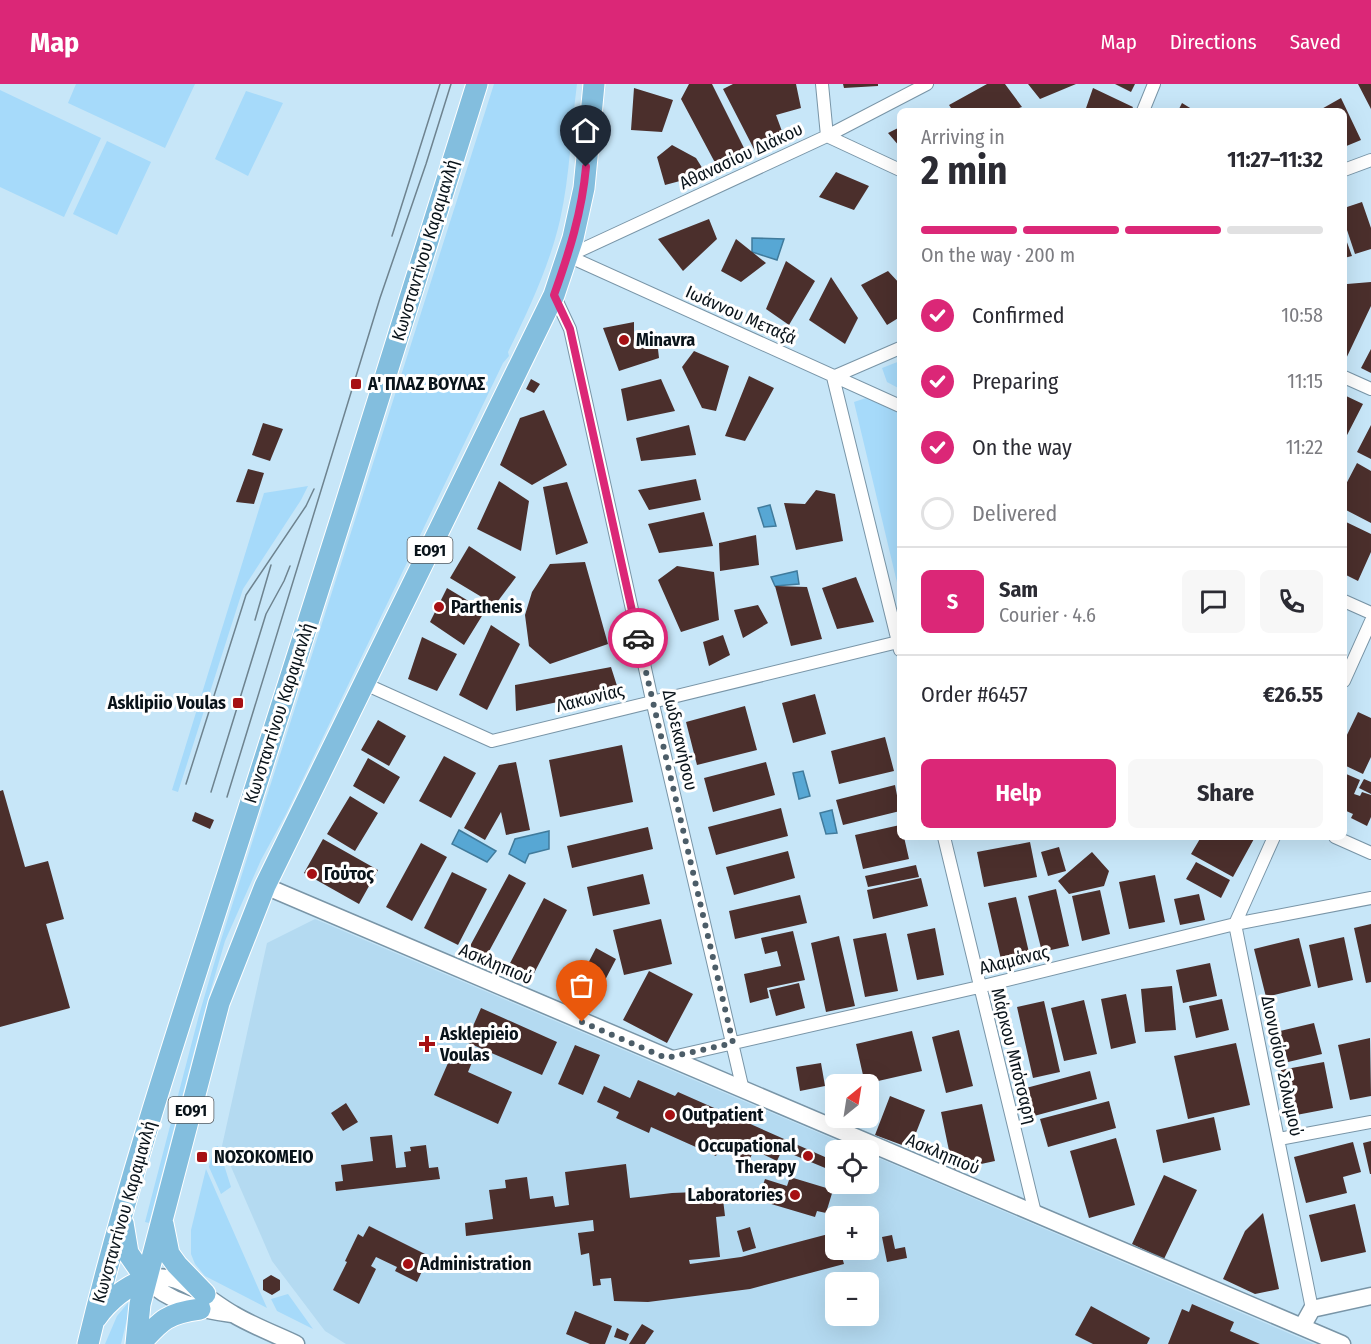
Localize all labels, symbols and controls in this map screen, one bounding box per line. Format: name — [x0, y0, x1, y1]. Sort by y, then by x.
text: Map — [30, 26, 79, 59]
text: Map — [1100, 29, 1137, 55]
text: Directions — [1170, 29, 1257, 55]
text: Saved — [1290, 29, 1341, 55]
pin — [560, 105, 611, 167]
icon: home — [569, 114, 602, 147]
street label: Αθανασίου Διάκου — [676, 118, 806, 194]
text: Arriving in — [921, 125, 1005, 149]
text: 11:27–11:32 — [1227, 146, 1323, 173]
text: 2 min — [921, 148, 1007, 194]
street label: Κωνσταντίνου Καραμανλή — [387, 157, 463, 343]
text: On the way · 200 m — [921, 243, 1075, 267]
street label: Ιωάννου Μεταξά — [682, 281, 800, 349]
icon: check — [921, 299, 954, 332]
text: Confirmed — [972, 302, 1065, 329]
text: 10:58 — [1281, 303, 1323, 327]
place label: Minavra — [636, 329, 695, 351]
marker: Minavra — [617, 333, 631, 347]
icon: check — [921, 365, 954, 398]
text: Preparing — [972, 368, 1058, 395]
text: 11:15 — [1287, 369, 1323, 393]
place label: Α' ΠΛΑΖ ΒΟΥΛΑΣ — [367, 373, 485, 395]
marker: Α' ΠΛΑΖ ΒΟΥΛΑΣ — [349, 377, 363, 391]
icon: check — [921, 431, 954, 464]
text: On the way — [972, 434, 1072, 461]
text: 11:22 — [1286, 435, 1323, 459]
text: Delivered — [972, 500, 1057, 527]
road number: ΕΟ91 — [408, 537, 452, 563]
button: chat — [1182, 570, 1245, 633]
button: phone — [1260, 570, 1323, 633]
text: Sam — [999, 576, 1038, 603]
text: S — [947, 588, 958, 615]
place label: Parthenis — [451, 596, 522, 618]
marker: Parthenis — [432, 600, 446, 614]
text: Courier · 4.6 — [999, 603, 1096, 627]
courier — [608, 608, 668, 668]
street label: Κωνσταντίνου Καραμανλή — [239, 620, 319, 806]
icon: car — [622, 622, 655, 655]
street label: Λακωνίας — [554, 679, 627, 717]
text: Order #6457 — [921, 681, 1028, 708]
text: €26.55 — [1263, 681, 1323, 708]
street label: Δωδεκανήσου — [658, 687, 702, 793]
place label: Asklipiio Voulas — [107, 692, 226, 714]
marker: Asklipiio Voulas — [231, 696, 245, 710]
button: Help — [921, 759, 1116, 828]
button: Share — [1128, 759, 1323, 828]
place label: Γούτος — [324, 863, 374, 885]
marker: Γούτος — [305, 867, 319, 881]
street label: Ασκληπιού — [456, 939, 536, 989]
street label: Αλαμάνας — [977, 941, 1052, 979]
pin — [556, 960, 607, 1022]
icon: bag — [565, 969, 598, 1002]
street label: Μάρκου Μπότσαρη — [986, 986, 1042, 1126]
street label: Διονυσίου Σολωμού — [1256, 994, 1308, 1138]
place label: Asklepieio Voulas — [439, 1023, 519, 1066]
marker: Asklepieio Voulas — [418, 1035, 436, 1053]
north arrow — [825, 1074, 879, 1128]
map controls — [825, 1074, 879, 1326]
road number: ΕΟ91 — [168, 1097, 213, 1123]
place label: Outpatient — [682, 1104, 764, 1126]
marker: Outpatient — [663, 1108, 677, 1122]
street label: Κωνσταντίνου Καραμανλή — [87, 1118, 161, 1306]
street label: Ασκληπιού — [903, 1129, 983, 1179]
place label: Occupational Therapy — [698, 1135, 796, 1178]
button: locate — [825, 1140, 879, 1194]
place label: ΝΟΣΟΚΟΜΕΙΟ — [214, 1146, 314, 1168]
marker: Occupational Therapy — [801, 1149, 815, 1163]
marker: ΝΟΣΟΚΟΜΕΙΟ — [195, 1150, 209, 1164]
place label: Laboratories — [687, 1184, 783, 1206]
marker: Laboratories — [788, 1188, 802, 1202]
button: + — [825, 1206, 879, 1260]
place label: Administration — [419, 1253, 531, 1275]
marker: Administration — [401, 1257, 415, 1271]
button: − — [825, 1272, 879, 1326]

